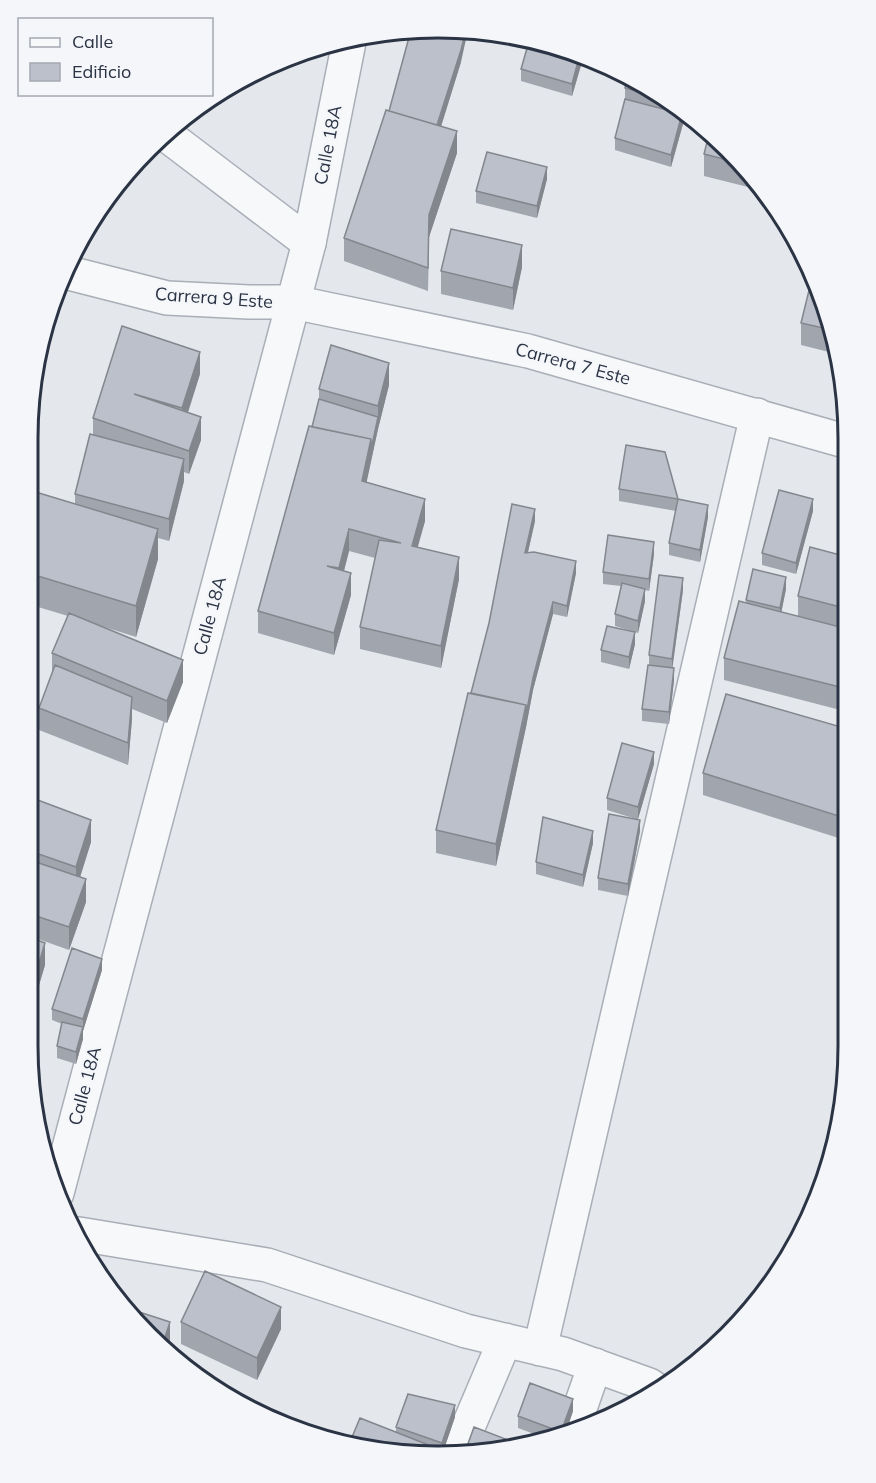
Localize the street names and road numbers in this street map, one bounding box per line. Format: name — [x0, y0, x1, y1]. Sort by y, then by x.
street label: Calle 18A — [309, 103, 346, 187]
street label: Carrera 9 Este — [154, 282, 274, 313]
street label: Carrera 7 Este — [513, 337, 633, 390]
street label: Calle 18A — [188, 574, 231, 658]
street label: Calle 18A — [63, 1044, 106, 1128]

